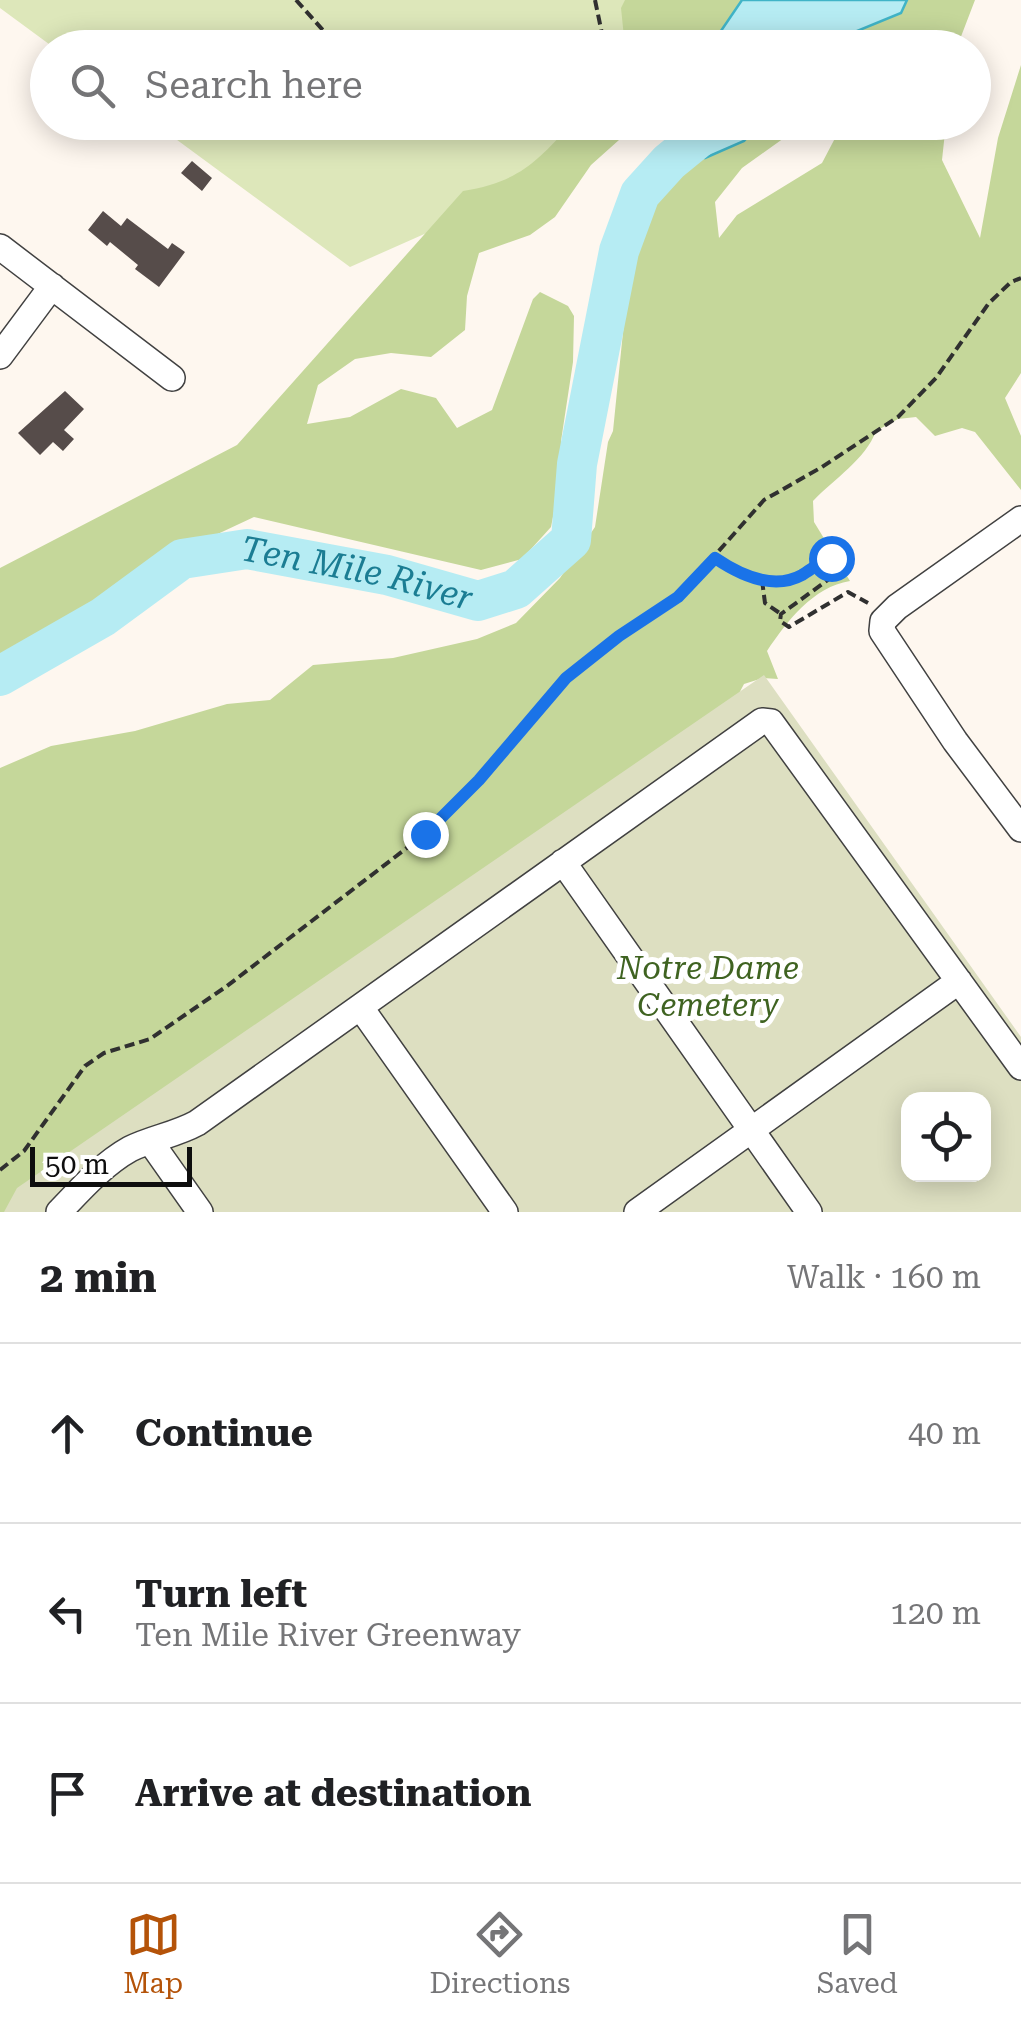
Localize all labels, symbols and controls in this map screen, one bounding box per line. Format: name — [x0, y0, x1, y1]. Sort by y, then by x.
search box — [30, 30, 991, 140]
icon: search — [65, 58, 120, 113]
text: Search here — [145, 63, 363, 107]
water label: Ten Mile River — [237, 528, 478, 619]
route start — [809, 536, 855, 582]
route end — [403, 812, 449, 858]
park label: Notre Dame Cemetery — [616, 949, 799, 1024]
map controls — [901, 1092, 991, 1182]
button: locate — [901, 1092, 991, 1182]
scale bar — [30, 1142, 192, 1186]
text: 50 m — [45, 1148, 109, 1181]
text: 2 min — [40, 1253, 157, 1302]
text: Walk · 160 m — [787, 1258, 981, 1296]
icon: ahead — [40, 1406, 95, 1461]
text: Continue — [135, 1411, 313, 1455]
text: 40 m — [908, 1414, 981, 1452]
text: Turn left — [135, 1572, 307, 1616]
icon: left — [40, 1586, 95, 1641]
text: 120 m — [890, 1594, 981, 1632]
text: Ten Mile River Greenway — [135, 1616, 521, 1654]
icon: arrive — [40, 1766, 95, 1821]
text: Arrive at destination — [135, 1771, 531, 1815]
tab: Map — [123, 1907, 183, 2000]
tab: Directions — [429, 1907, 570, 2000]
tab: Saved — [817, 1907, 898, 2000]

